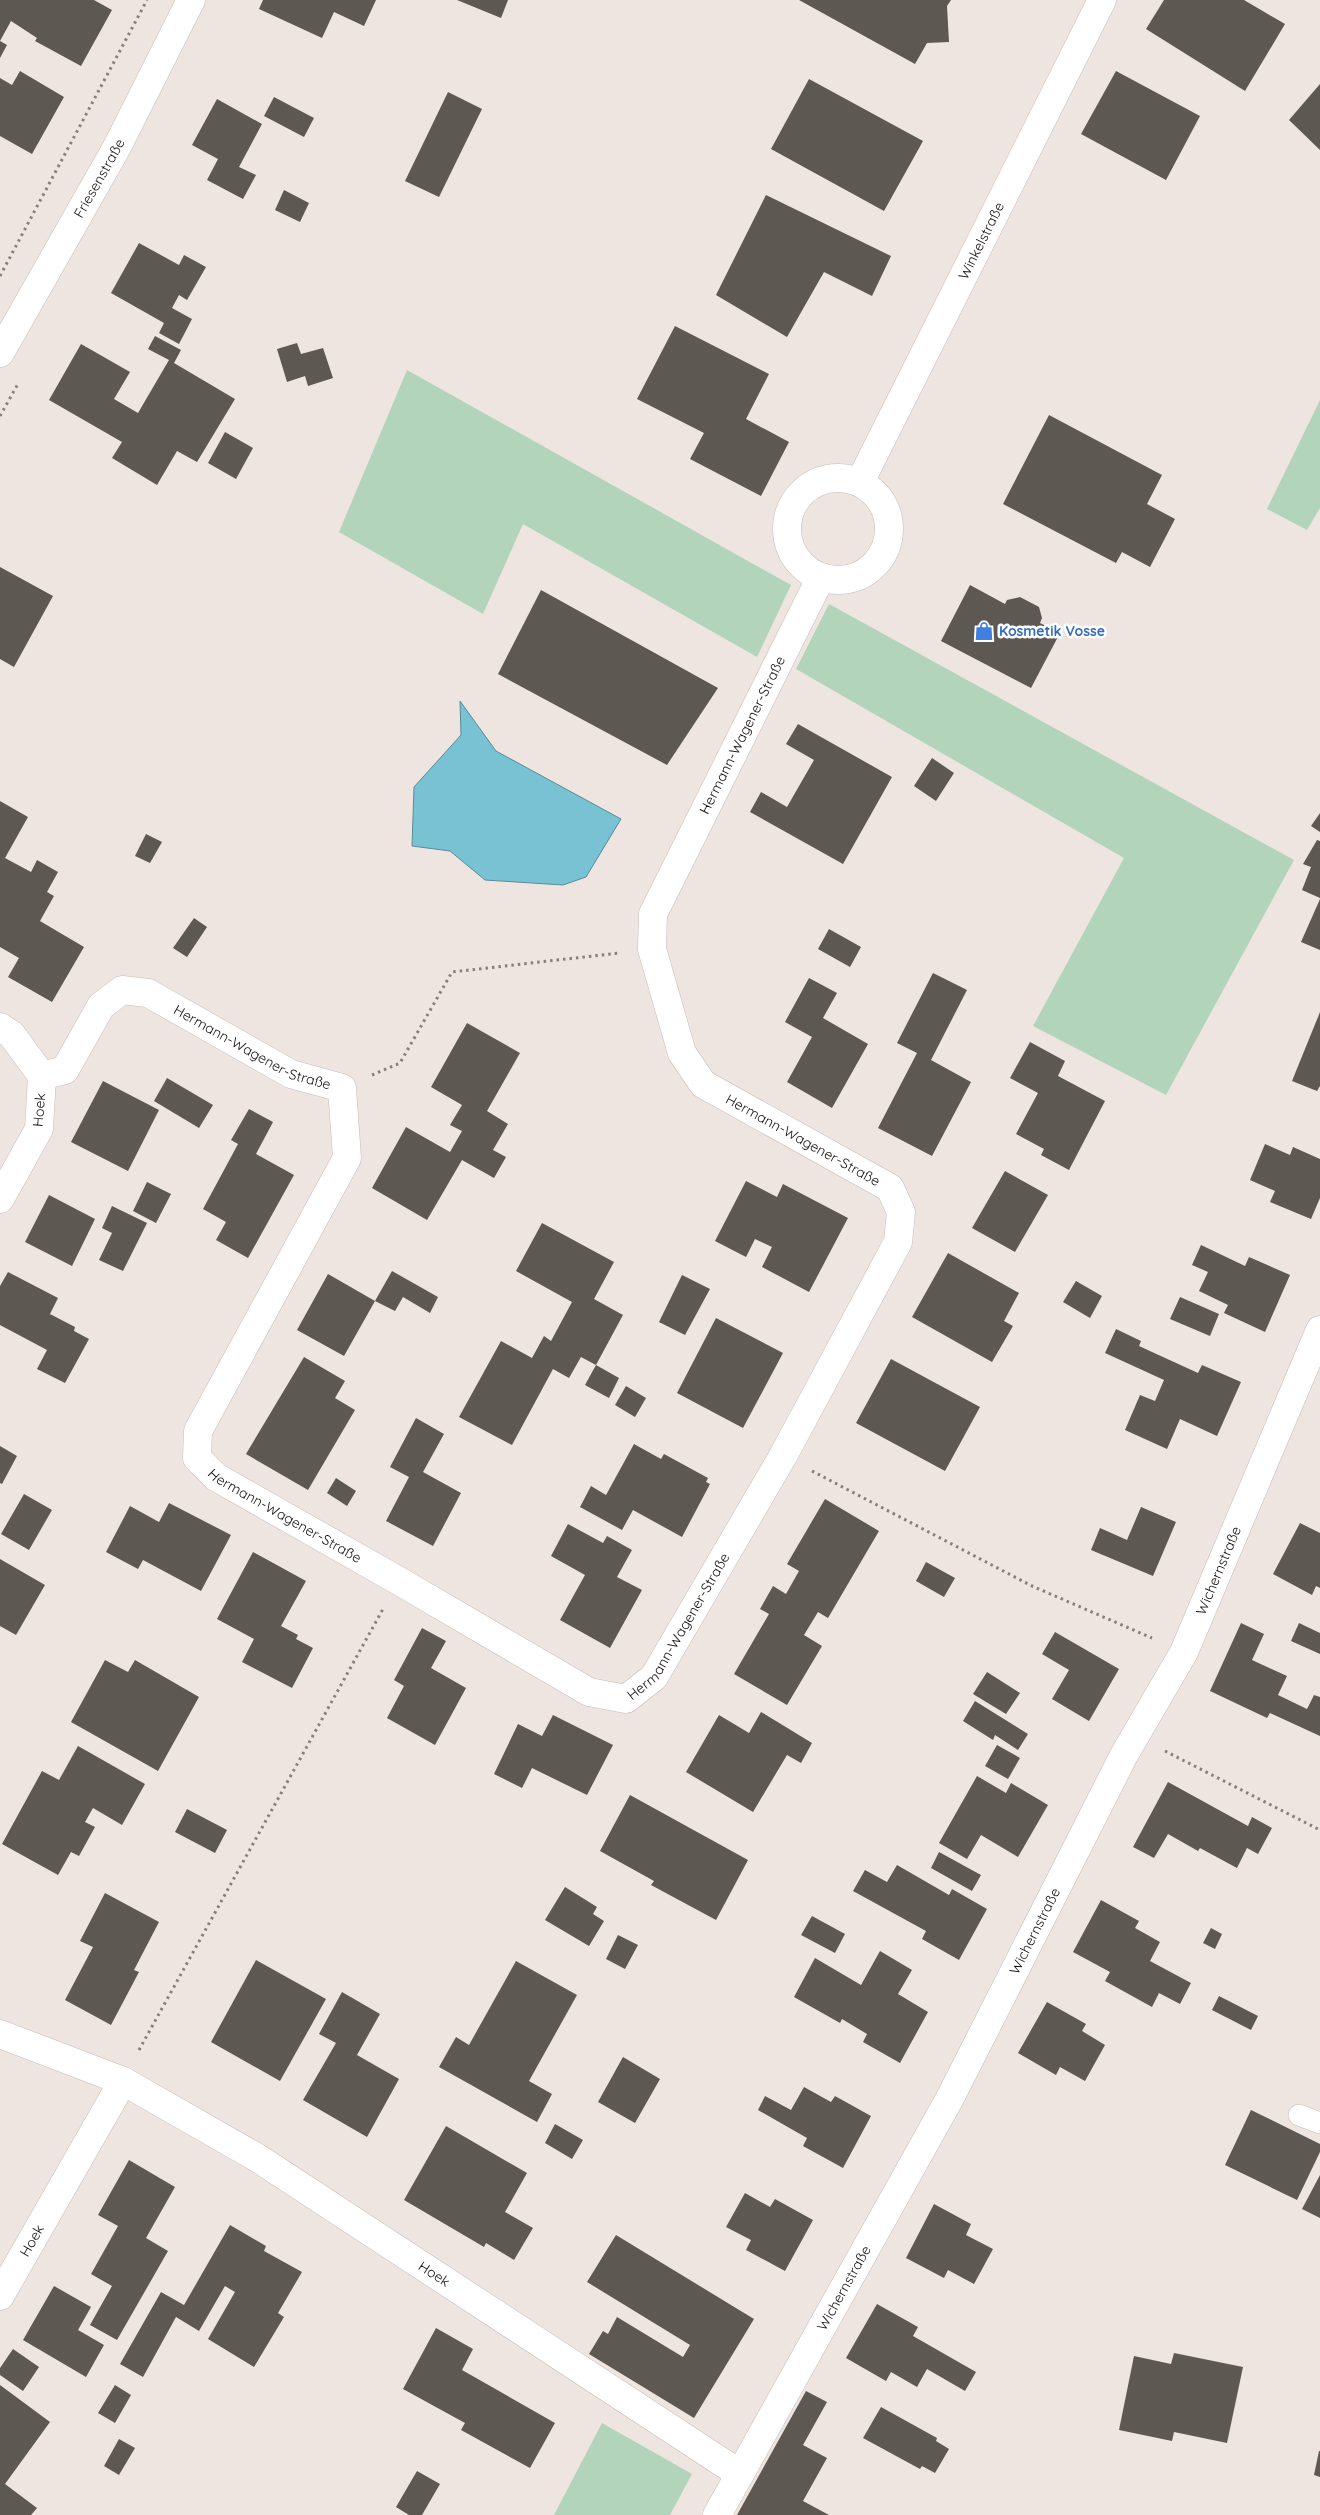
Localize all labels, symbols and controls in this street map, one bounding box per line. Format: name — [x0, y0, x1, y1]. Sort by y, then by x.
street label: Friesenstraße — [70, 136, 129, 221]
street label: Winkelstraße — [954, 199, 1008, 282]
shop icon: Kosmetik Vosse — [973, 620, 995, 642]
place label: Kosmetik Vosse — [999, 622, 1105, 640]
street label: Hermann-Wagener-Straße — [695, 653, 789, 817]
street label: Hermann-Wagener-Straße — [171, 1001, 333, 1094]
street label: Hermann-Wagener-Straße — [723, 1090, 884, 1190]
street label: Hoek — [29, 1092, 49, 1128]
street label: Hermann-Wagener-Straße — [204, 1465, 365, 1567]
street label: Wichernstraße — [1192, 1523, 1245, 1618]
street label: Hermann-Wagener-Straße — [623, 1550, 734, 1704]
street label: Wichernstraße — [1005, 1885, 1064, 1977]
street label: Hoek — [16, 2221, 48, 2260]
street label: Wichernstraße — [813, 2242, 875, 2334]
street label: Hoek — [415, 2257, 453, 2291]

